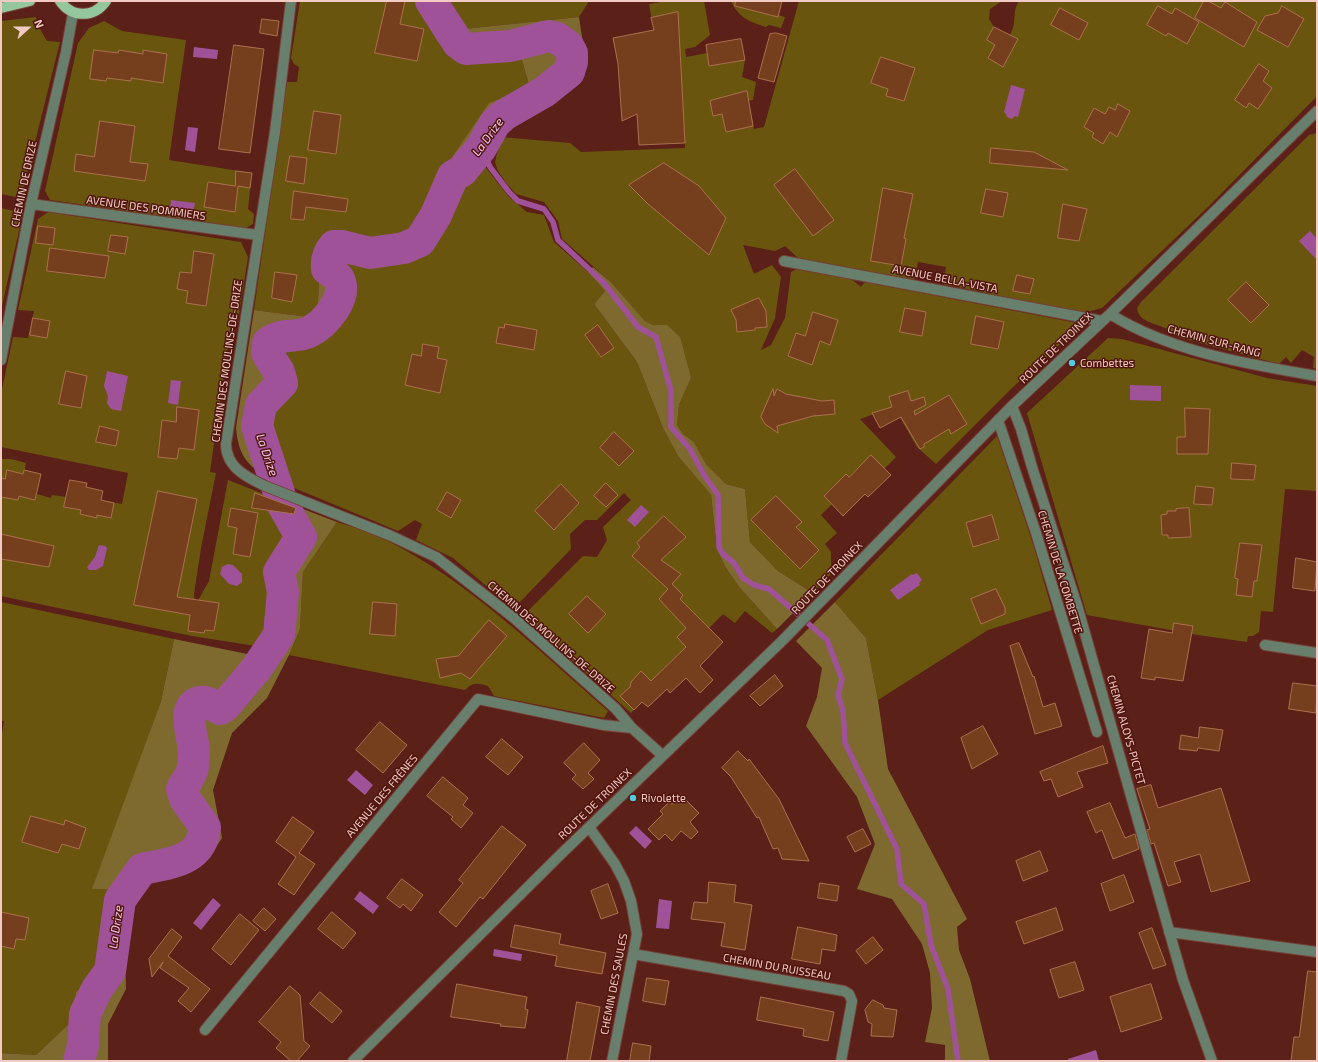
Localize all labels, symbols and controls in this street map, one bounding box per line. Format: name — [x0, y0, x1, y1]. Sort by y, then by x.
north arrow — [8, 8, 48, 48]
text: N — [32, 17, 47, 30]
water label: La Drize — [469, 115, 507, 159]
street label: CHEMIN DE DRIZE — [8, 140, 40, 228]
street label: AVENUE DES POMMIERS — [86, 193, 206, 223]
street label: AVENUE BELLA-VISTA — [891, 262, 999, 296]
street label: CHEMIN DES MOULINS-DE-DRIZE — [209, 279, 245, 443]
street label: ROUTE DE TROINEX — [1017, 310, 1095, 386]
street label: CHEMIN SUR-RANG — [1166, 322, 1262, 360]
place label: Combettes — [1080, 356, 1134, 370]
marker: Combettes — [1067, 358, 1077, 368]
water label: La Drize — [253, 432, 281, 478]
street label: CHEMIN DE LA COMBETTE — [1035, 509, 1085, 635]
street label: ROUTE DE TROINEX — [789, 539, 865, 617]
street label: CHEMIN DES MOULINS-DE-DRIZE — [485, 578, 617, 696]
street label: CHEMIN ALOYS-PICTET — [1104, 673, 1148, 787]
street label: AVENUE DES FRÊNES — [343, 752, 421, 840]
street label: ROUTE DE TROINEX — [556, 766, 634, 842]
place label: Rivolette — [641, 791, 686, 805]
marker: Rivolette — [628, 793, 638, 803]
water label: La Drize — [106, 904, 126, 950]
street label: CHEMIN DES SAULES — [598, 932, 630, 1036]
street label: CHEMIN DU RUISSEAU — [722, 951, 832, 983]

